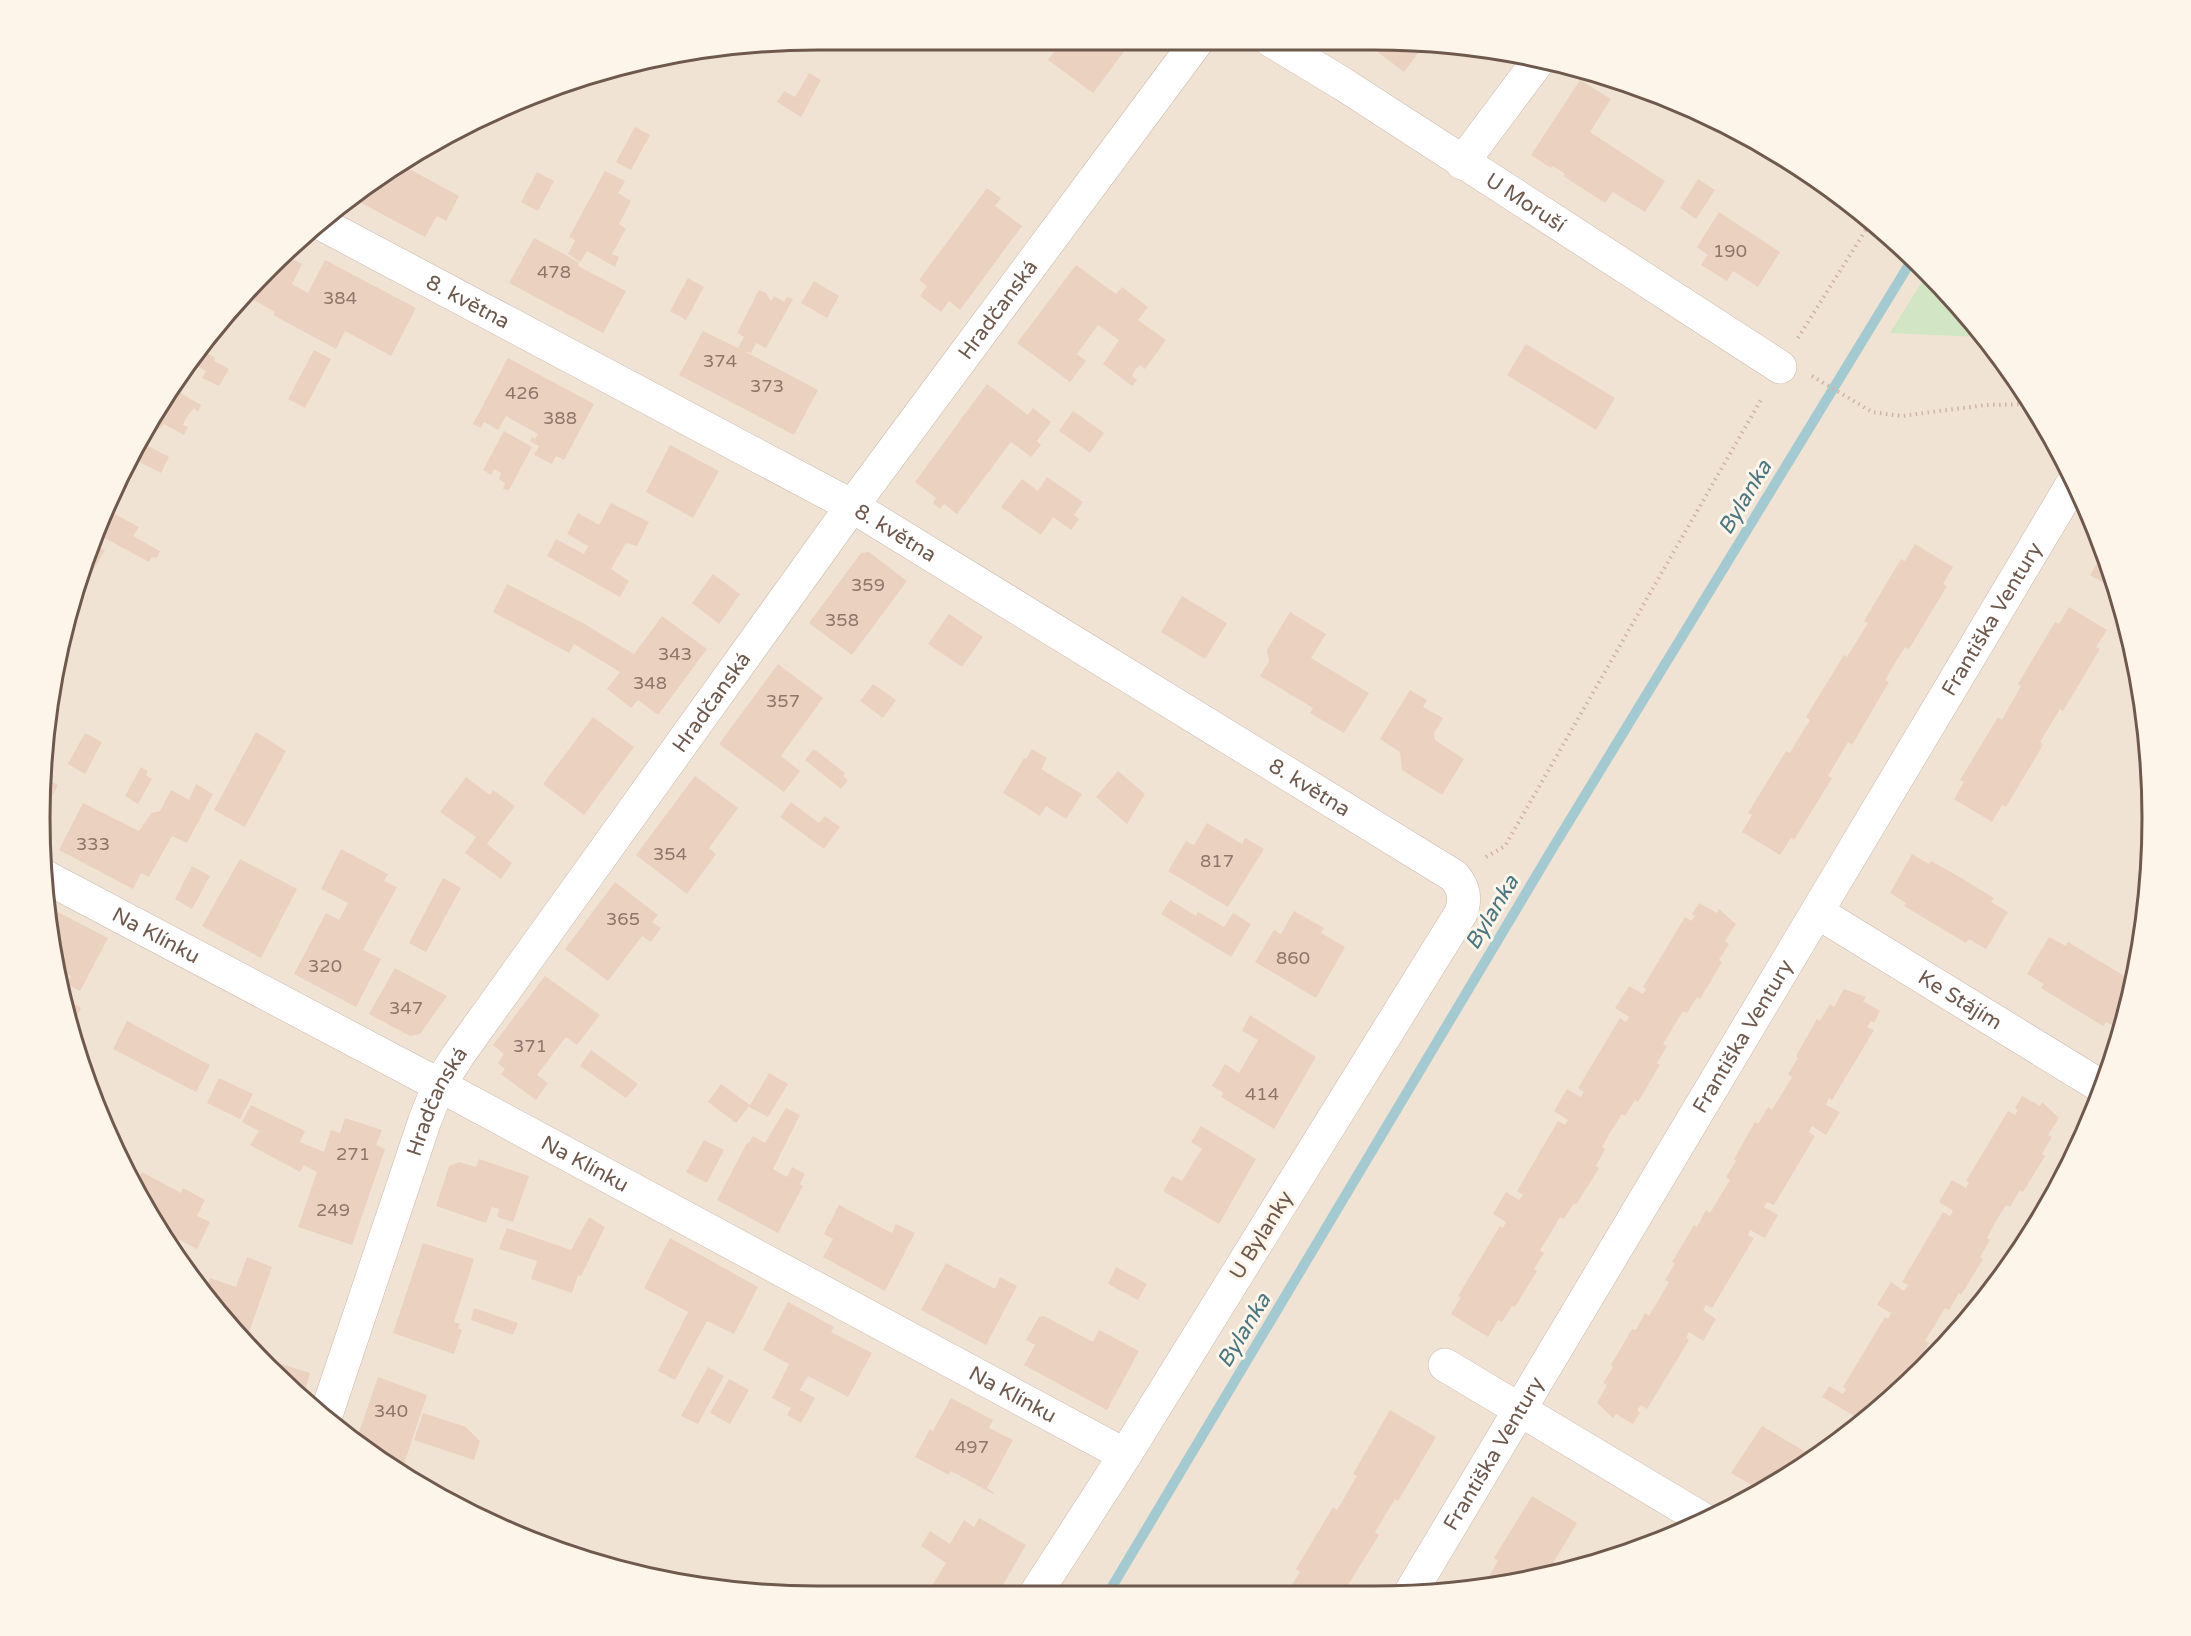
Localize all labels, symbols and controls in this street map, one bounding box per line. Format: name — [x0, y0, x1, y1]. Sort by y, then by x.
street label: U Moruší — [1481, 168, 1570, 238]
house number: 190 — [1713, 240, 1747, 262]
street label: Hradčanská — [953, 255, 1043, 365]
house number: 478 — [537, 261, 571, 283]
street label: 8. května — [422, 270, 514, 335]
house number: 384 — [323, 287, 357, 309]
house number: 374 — [703, 350, 737, 372]
house number: 373 — [750, 375, 784, 397]
house number: 426 — [505, 382, 539, 404]
house number: 388 — [543, 407, 577, 429]
water label: Bylanka — [1713, 455, 1777, 539]
street label: 8. května — [850, 499, 941, 568]
street label: Františka Ventury — [1937, 538, 2048, 701]
house number: 359 — [851, 574, 885, 596]
house number: 358 — [825, 609, 859, 631]
house number: 343 — [658, 643, 692, 665]
street label: Hradčanská — [667, 647, 756, 757]
house number: 348 — [633, 672, 667, 694]
house number: 357 — [766, 690, 800, 712]
street label: 8. května — [1264, 753, 1355, 822]
house number: 333 — [76, 833, 110, 855]
house number: 354 — [653, 843, 687, 865]
house number: 817 — [1200, 850, 1234, 872]
water label: Bylanka — [1460, 870, 1524, 954]
street label: Na Klínku — [108, 902, 204, 969]
house number: 365 — [606, 908, 640, 930]
house number: 860 — [1276, 947, 1310, 969]
house number: 320 — [308, 955, 342, 977]
street label: Františka Ventury — [1688, 955, 1799, 1118]
street label: Ke Stájím — [1913, 965, 2006, 1035]
house number: 347 — [389, 997, 423, 1019]
house number: 371 — [513, 1035, 547, 1057]
street label: Hradčanská — [402, 1042, 473, 1159]
house number: 414 — [1245, 1083, 1279, 1105]
street label: Na Klínku — [537, 1130, 633, 1198]
house number: 271 — [336, 1143, 370, 1165]
street label: U Bylanky — [1224, 1186, 1298, 1284]
house number: 249 — [316, 1199, 350, 1221]
water label: Bylanka — [1212, 1288, 1276, 1372]
street label: Na Klínku — [964, 1361, 1061, 1429]
street label: Františka Ventury — [1438, 1372, 1549, 1535]
house number: 340 — [374, 1400, 408, 1422]
house number: 497 — [955, 1436, 989, 1458]

